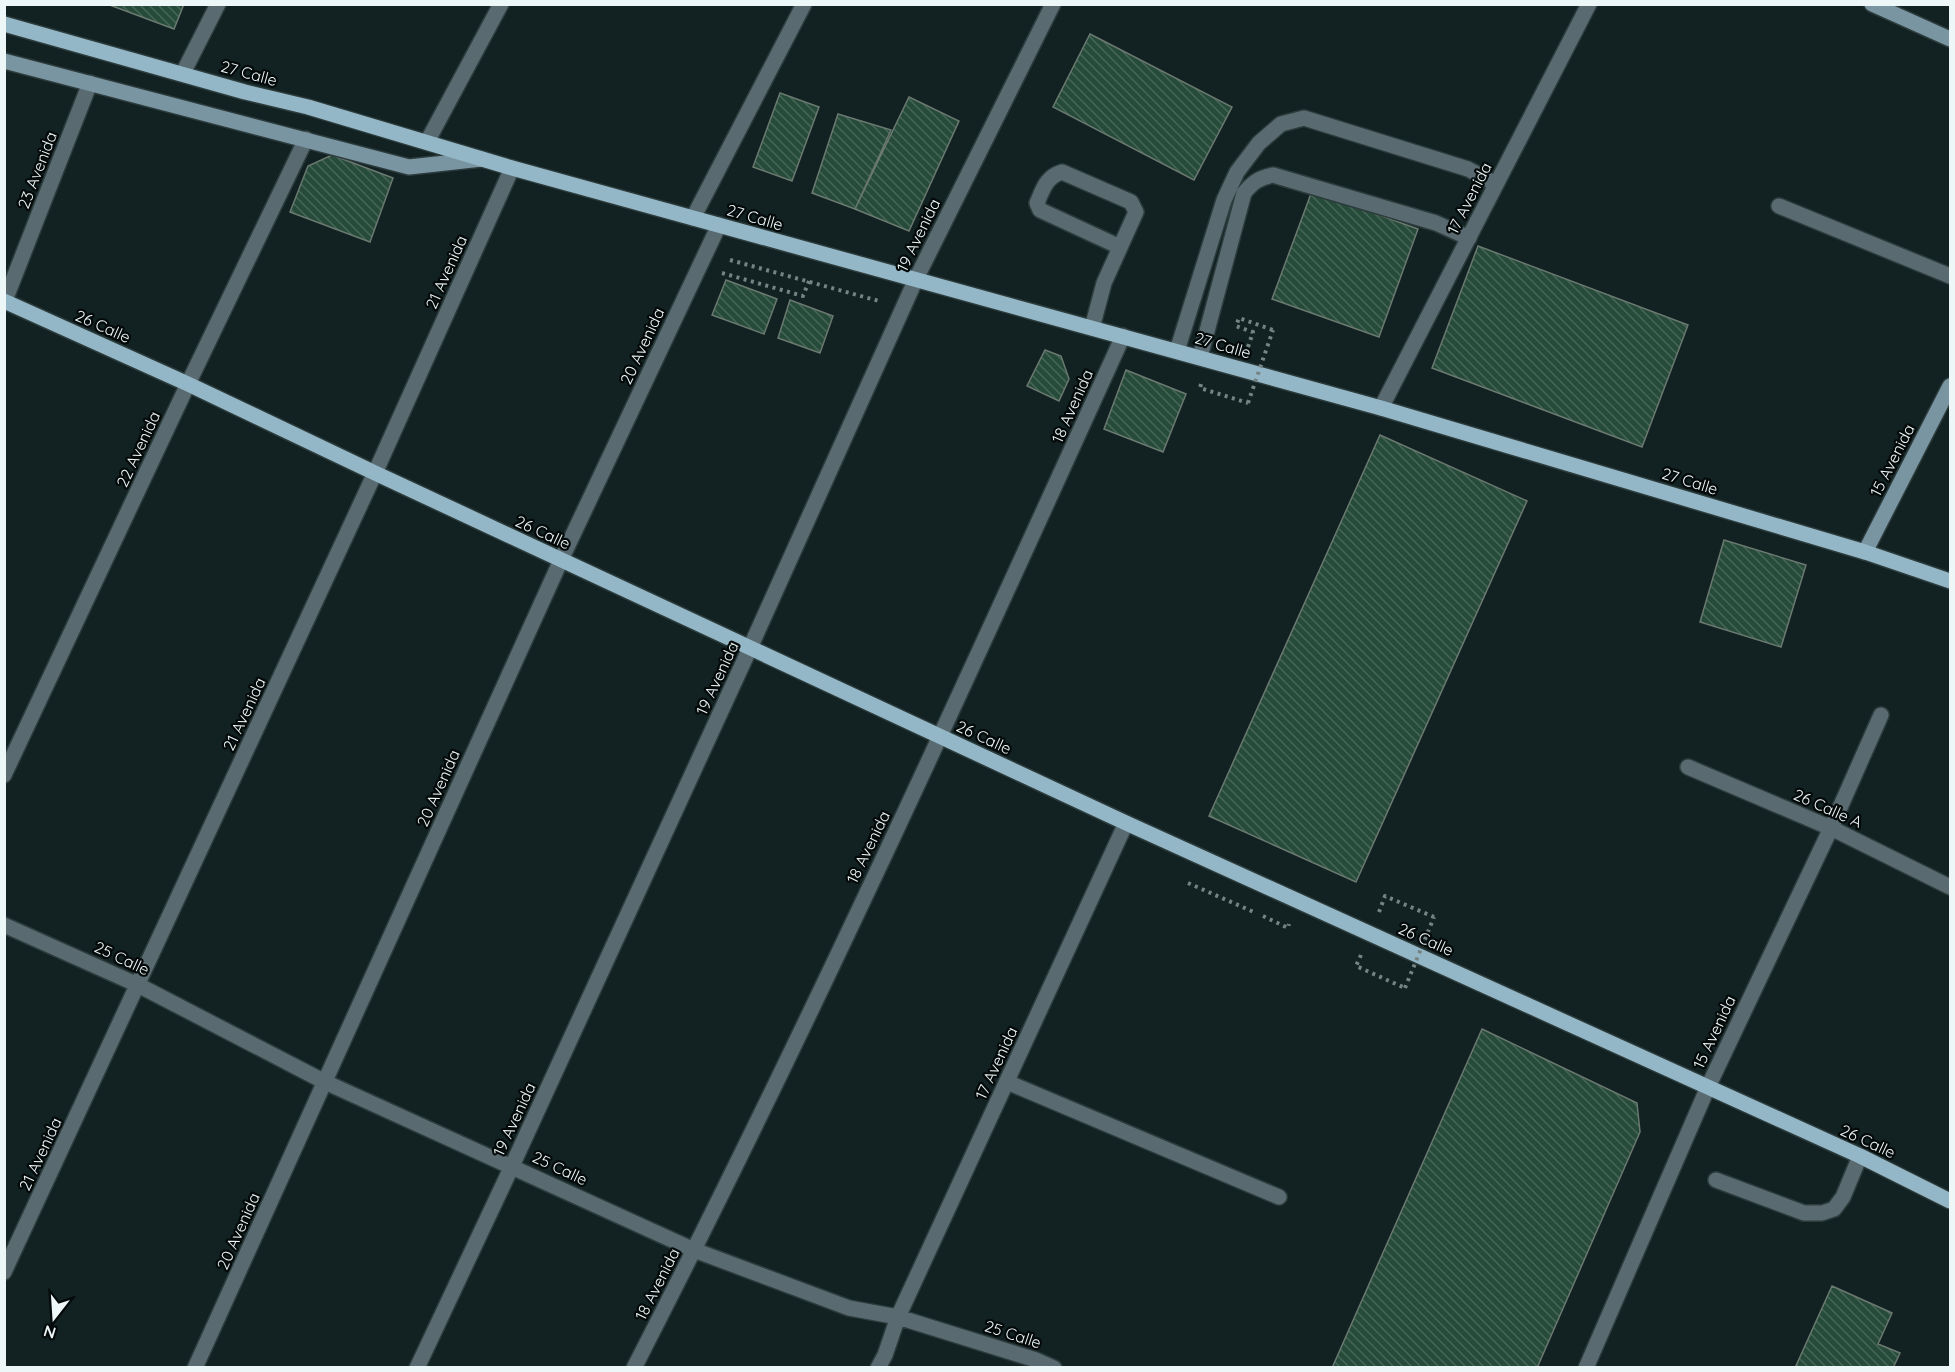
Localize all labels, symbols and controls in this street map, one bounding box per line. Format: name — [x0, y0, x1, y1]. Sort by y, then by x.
street label: 27 Calle — [219, 56, 279, 90]
street label: 23 Avenida — [13, 129, 61, 211]
street label: 17 Avenida — [1442, 159, 1496, 237]
street label: 19 Avenida — [892, 195, 944, 275]
street label: 27 Calle — [725, 199, 785, 235]
street label: 21 Avenida — [421, 232, 471, 312]
street label: 26 Calle — [72, 305, 134, 347]
street label: 20 Avenida — [616, 305, 668, 387]
street label: 27 Calle — [1193, 327, 1253, 363]
street label: 18 Avenida — [1047, 366, 1097, 446]
street label: 22 Avenida — [112, 408, 164, 490]
street label: 15 Avenida — [1865, 421, 1919, 499]
street label: 27 Calle — [1660, 463, 1720, 499]
street label: 26 Calle — [512, 511, 574, 553]
street label: 19 Avenida — [691, 638, 743, 718]
street label: 21 Avenida — [218, 674, 270, 754]
street label: 26 Calle — [953, 716, 1015, 758]
street label: 20 Avenida — [412, 746, 464, 830]
street label: 26 Calle A — [1791, 784, 1865, 832]
street label: 18 Avenida — [842, 807, 894, 887]
street label: 26 Calle — [1395, 918, 1457, 960]
street label: 25 Calle — [91, 937, 153, 979]
street label: 15 Avenida — [1688, 992, 1740, 1072]
street label: 17 Avenida — [970, 1023, 1022, 1103]
street label: 19 Avenida — [488, 1079, 540, 1159]
street label: 21 Avenida — [14, 1114, 66, 1194]
street label: 26 Calle — [1837, 1120, 1899, 1162]
street label: 25 Calle — [529, 1147, 591, 1189]
street label: 20 Avenida — [212, 1189, 264, 1273]
street label: 18 Avenida — [630, 1245, 684, 1323]
north arrow — [24, 1288, 84, 1348]
street label: 25 Calle — [982, 1315, 1044, 1353]
text: N — [41, 1321, 58, 1344]

